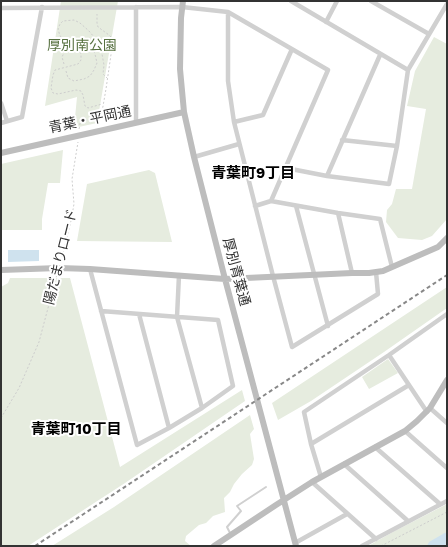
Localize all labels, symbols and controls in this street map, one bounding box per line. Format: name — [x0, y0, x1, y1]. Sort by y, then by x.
park label: 厚別南公園 — [47, 38, 117, 54]
street label: 青葉・平岡通 — [47, 103, 133, 137]
district label: 青葉町9丁目 — [211, 165, 295, 183]
street label: 陽だまりロード — [41, 207, 81, 307]
street label: 厚別青葉通 — [219, 236, 253, 308]
district label: 青葉町10丁目 — [30, 421, 122, 439]

